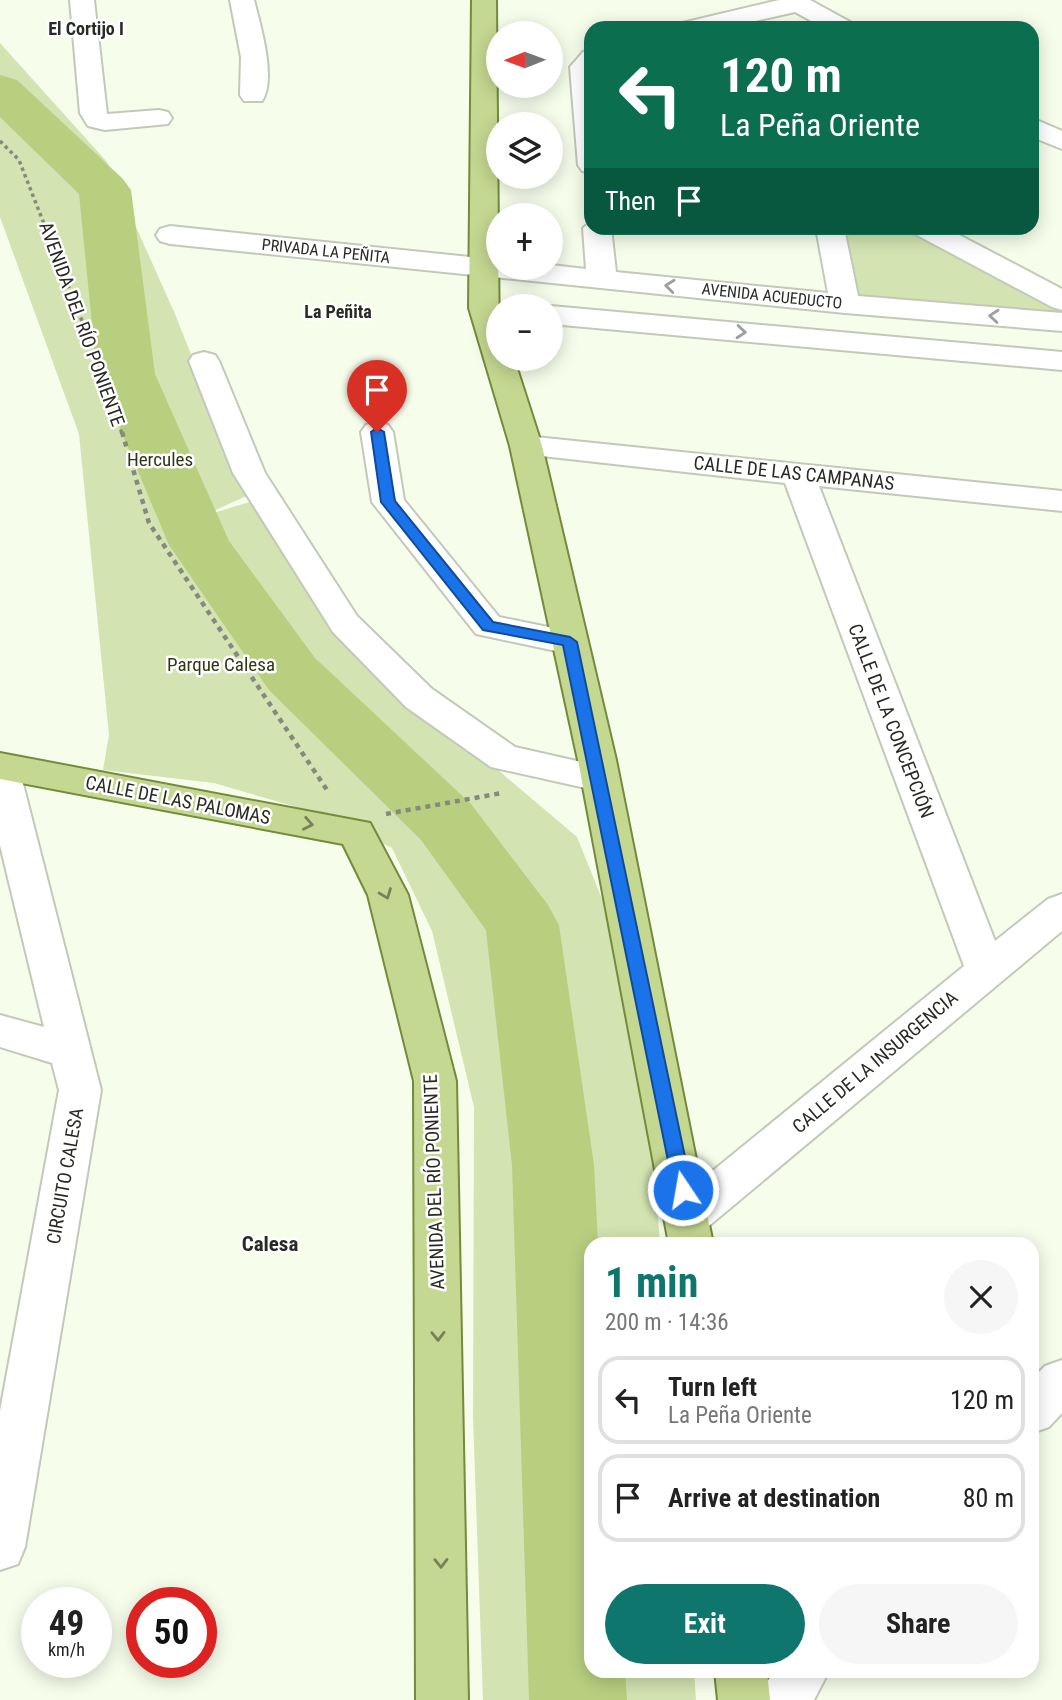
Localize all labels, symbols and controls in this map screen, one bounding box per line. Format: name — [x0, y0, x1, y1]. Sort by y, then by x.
district label: El Cortijo I — [48, 18, 124, 39]
north arrow — [486, 21, 564, 98]
map controls — [486, 21, 563, 371]
text: 120 m — [720, 47, 842, 104]
icon: left — [605, 49, 696, 140]
text: La Peña Oriente — [720, 106, 920, 144]
button: layers — [486, 112, 563, 189]
icon: arrive — [670, 182, 708, 220]
text: Then — [605, 186, 656, 216]
button: + — [486, 203, 563, 280]
street label: AVENIDA DEL RÍO PONIENTE — [34, 219, 130, 429]
street label: PRIVADA LA PEÑITA — [261, 234, 391, 267]
one-way arrow — [664, 279, 675, 294]
street label: AVENIDA ACUEDUCTO — [701, 279, 843, 313]
button: − — [486, 294, 563, 371]
district label: La Peñita — [304, 301, 372, 322]
one-way arrow — [988, 309, 999, 324]
one-way arrow — [736, 324, 747, 339]
pin — [347, 360, 407, 432]
icon: arrive — [358, 371, 396, 409]
park label: Hercules — [127, 448, 193, 471]
street label: CALLE DE LAS CAMPANAS — [693, 451, 896, 495]
street label: CALLE DE LA CONCEPCIÓN — [843, 621, 939, 821]
park label: Parque Calesa — [167, 653, 275, 676]
street label: CALLE DE LAS PALOMAS — [84, 771, 273, 829]
one-way arrow — [302, 816, 314, 831]
one-way arrow — [378, 888, 392, 900]
street label: CALLE DE LA INSURGENCIA — [788, 986, 962, 1138]
street label: AVENIDA DEL RÍO PONIENTE — [419, 1074, 449, 1290]
street label: CIRCUITO CALESA — [42, 1106, 88, 1246]
position arrow — [646, 1153, 720, 1227]
district label: Calesa — [242, 1232, 298, 1256]
text: 1 min — [605, 1258, 698, 1307]
button: close — [944, 1260, 1018, 1334]
text: 200 m · 14:36 — [605, 1309, 729, 1336]
one-way arrow — [430, 1331, 446, 1342]
text: Turn left — [668, 1372, 757, 1402]
icon: left — [609, 1381, 647, 1419]
text: 120 m — [950, 1385, 1014, 1415]
text: La Peña Oriente — [668, 1402, 812, 1429]
icon: arrive — [609, 1479, 647, 1517]
text: Arrive at destination — [668, 1483, 880, 1513]
text: 80 m — [963, 1483, 1014, 1513]
one-way arrow — [433, 1559, 449, 1569]
button: Exit — [605, 1584, 805, 1664]
button: Share — [819, 1584, 1018, 1664]
speed limit sign: 50 — [126, 1587, 217, 1678]
text: 49 — [49, 1603, 84, 1644]
text: km/h — [48, 1639, 85, 1660]

